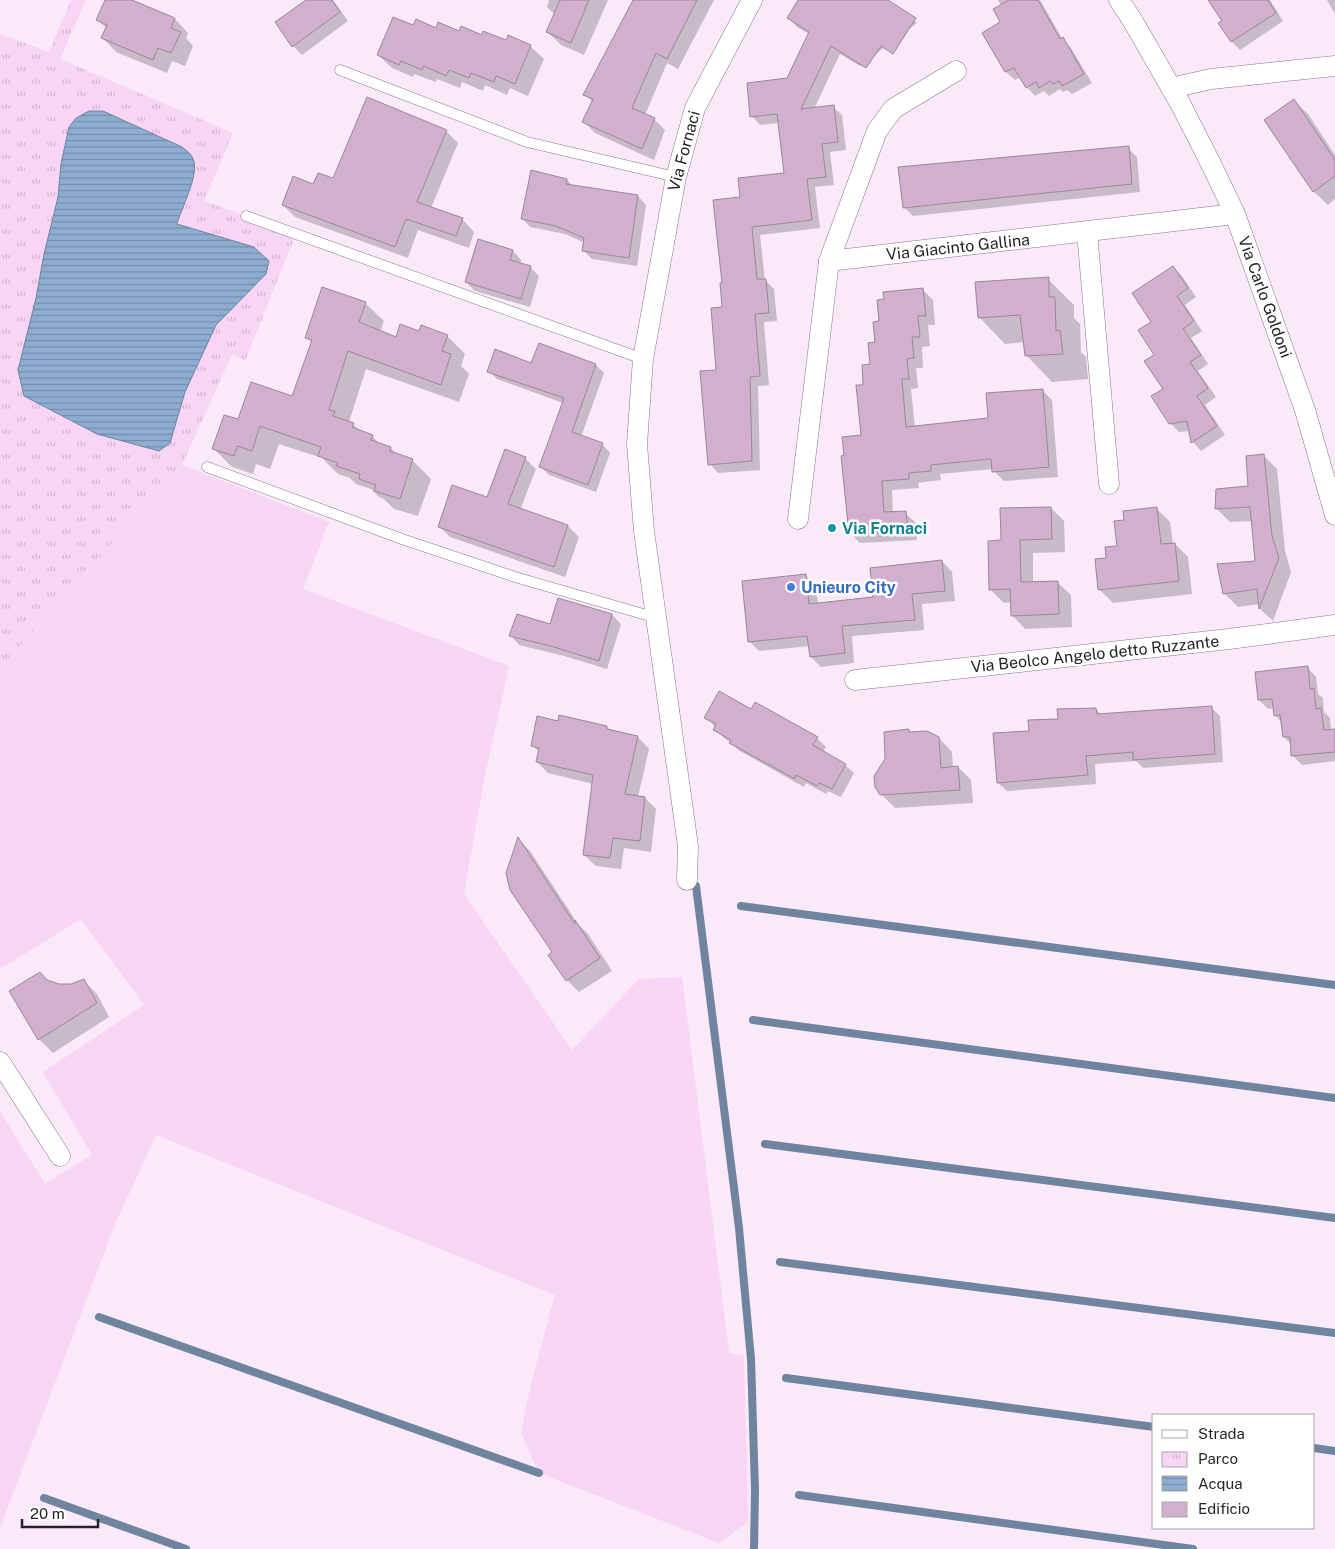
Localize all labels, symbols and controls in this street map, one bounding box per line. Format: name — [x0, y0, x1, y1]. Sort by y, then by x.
street label: Via Fornaci — [664, 109, 704, 193]
street label: Via Giacinto Gallina — [885, 230, 1031, 264]
street label: Via Carlo Goldoni — [1234, 234, 1296, 360]
place label: Via Fornaci — [842, 519, 927, 538]
marker: Via Fornaci — [826, 522, 838, 534]
place label: Unieuro City — [801, 578, 896, 597]
marker: Unieuro City — [785, 581, 797, 593]
street label: Via Beolco Angelo detto Ruzzante — [970, 632, 1220, 676]
legend — [1152, 1414, 1315, 1529]
text: Strada — [1198, 1425, 1245, 1442]
text: Parco — [1198, 1450, 1238, 1467]
text: Acqua — [1198, 1475, 1243, 1492]
scale bar — [22, 1496, 99, 1528]
text: Edificio — [1198, 1500, 1250, 1517]
text: 20 m — [30, 1505, 65, 1522]

